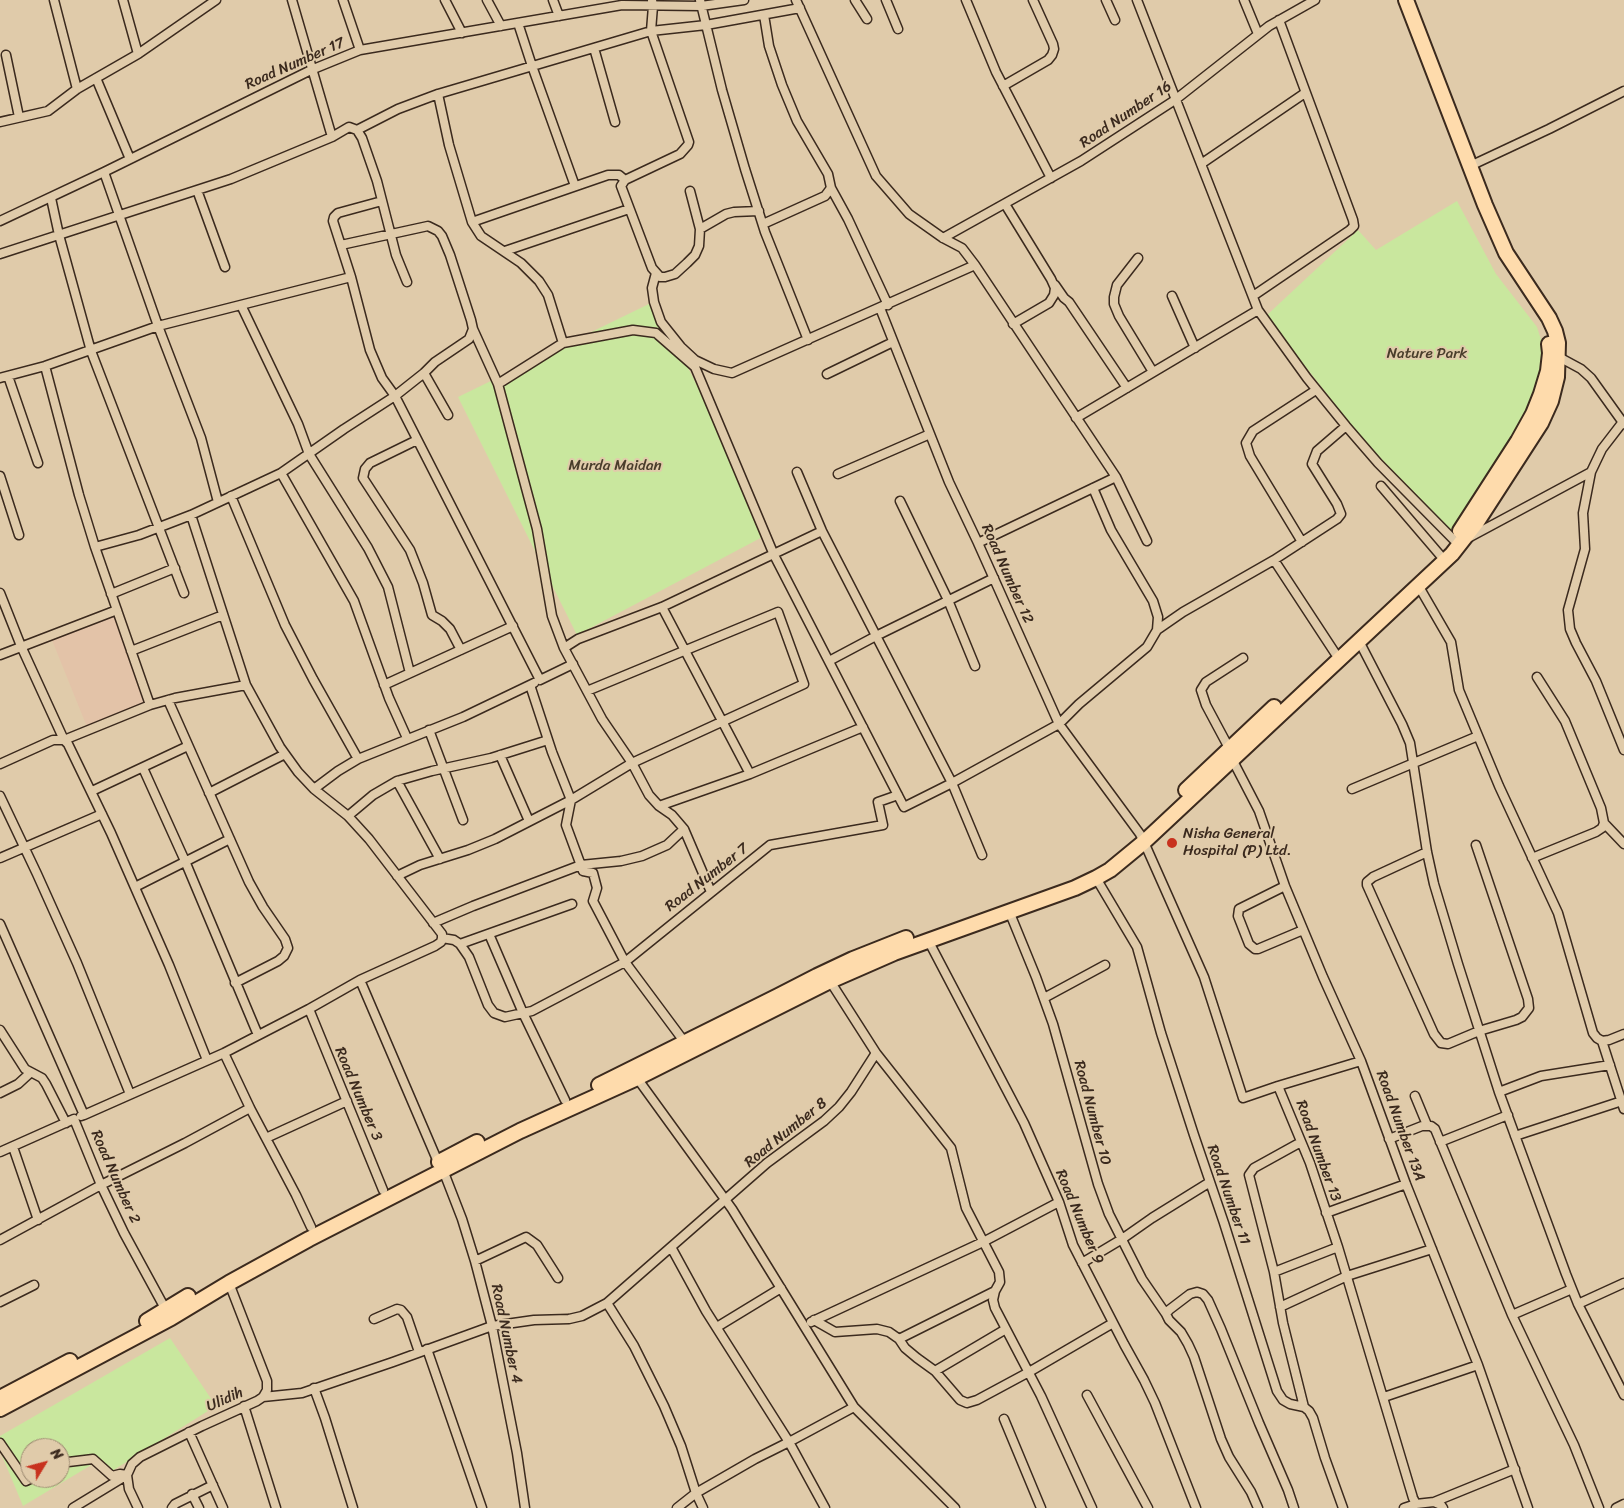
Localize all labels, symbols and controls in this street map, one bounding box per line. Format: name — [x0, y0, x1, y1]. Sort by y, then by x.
street label: Road Number 17 — [243, 34, 347, 94]
street label: Road Number 16 — [1077, 78, 1175, 152]
park label: Nature Park — [1387, 345, 1467, 363]
park label: Murda Maidan — [568, 457, 662, 475]
street label: Road Number 12 — [977, 522, 1037, 626]
place label: Nisha General Hospital (P) Ltd. — [1183, 825, 1291, 860]
marker: Nisha General Hospital (P) Ltd. — [1165, 836, 1179, 850]
street label: Road Number 7 — [662, 840, 752, 916]
street label: Road Number 3 — [330, 1044, 386, 1144]
street label: Road Number 10 — [1069, 1059, 1115, 1167]
street label: Road Number 13A — [1372, 1068, 1428, 1184]
street label: Road Number 8 — [741, 1094, 831, 1172]
street label: Road Number 13 — [1291, 1098, 1345, 1204]
street label: Road Number 2 — [86, 1127, 144, 1227]
street label: Road Number 11 — [1202, 1143, 1254, 1247]
street label: Road Number 9 — [1051, 1167, 1107, 1267]
street label: Road Number 4 — [487, 1283, 525, 1385]
street label: Ulidih — [204, 1384, 246, 1416]
north arrow — [20, 1438, 70, 1488]
text: N — [44, 1443, 69, 1466]

